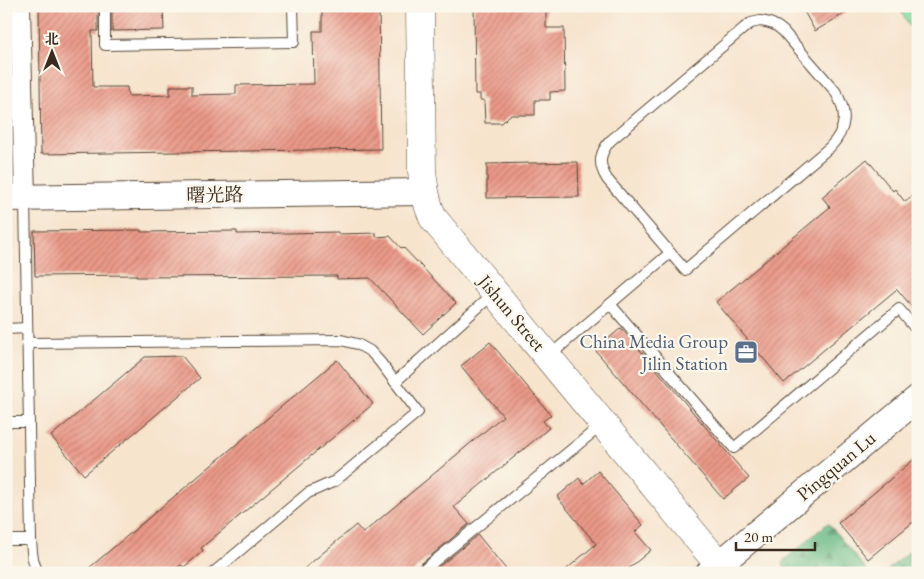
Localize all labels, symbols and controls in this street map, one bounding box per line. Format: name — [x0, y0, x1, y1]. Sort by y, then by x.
north arrow — [28, 28, 78, 78]
text: 北 — [45, 30, 59, 48]
street label: 曙光路 — [186, 182, 244, 208]
street label: Jishun Street — [471, 268, 551, 357]
place label: China Media Group Jilin Station — [580, 329, 728, 376]
office icon: China Media Group Jilin Station — [733, 339, 759, 365]
street label: Pingquan Lu — [791, 426, 881, 506]
scale bar — [736, 519, 815, 551]
text: 20 m — [744, 527, 773, 546]

